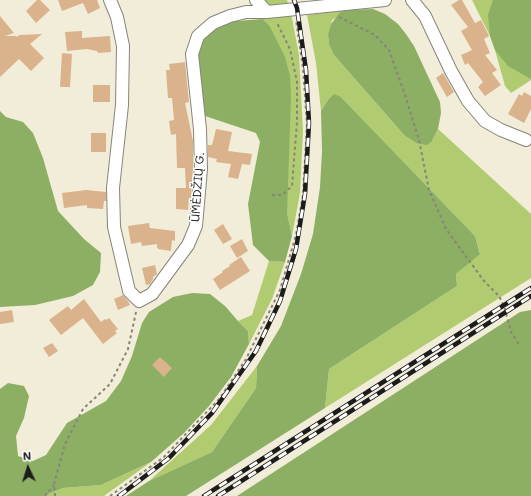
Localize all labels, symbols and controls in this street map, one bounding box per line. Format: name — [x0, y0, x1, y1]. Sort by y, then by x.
street label: ŪMĖDŽIŲ G. — [188, 151, 208, 223]
north arrow — [8, 448, 48, 488]
text: N — [22, 448, 32, 463]

